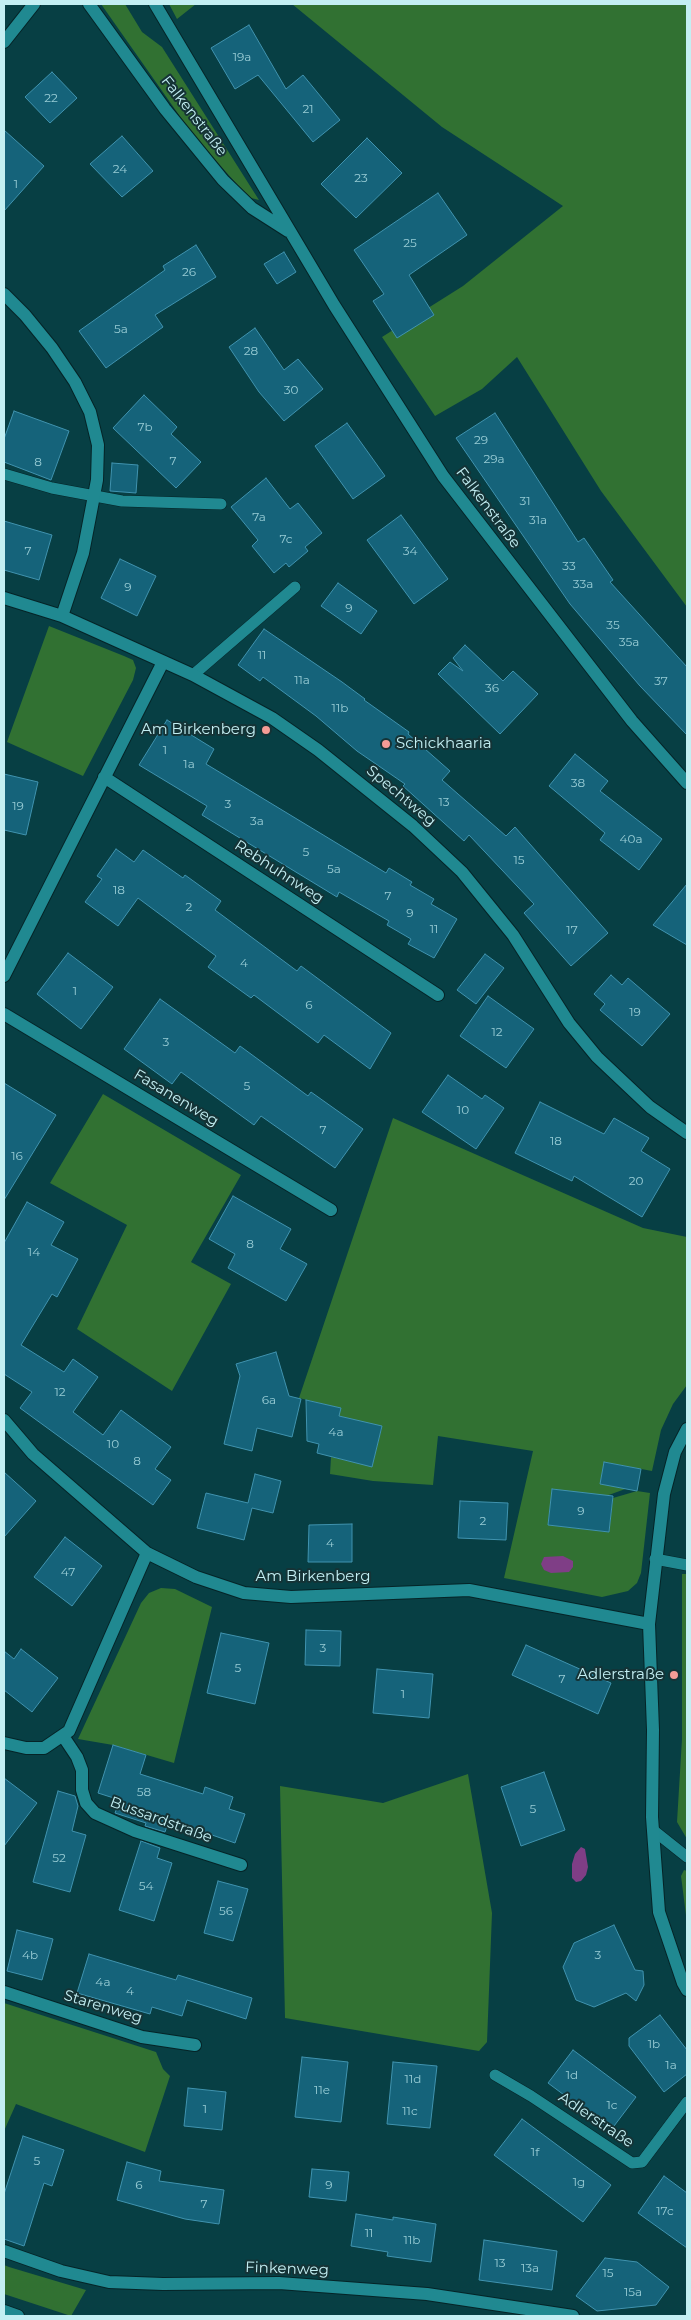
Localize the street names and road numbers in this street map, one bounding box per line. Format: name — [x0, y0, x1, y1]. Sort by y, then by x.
street label: Falkenstraße — [157, 72, 231, 160]
street label: Falkenstraße — [452, 464, 524, 552]
street label: Spechtweg — [363, 762, 439, 830]
street label: Rebhuhnweg — [231, 836, 327, 908]
street label: Fasanenweg — [130, 1066, 222, 1130]
street label: Am Birkenberg — [255, 1568, 371, 1586]
street label: Bussardstraße — [107, 1793, 215, 1847]
street label: Starenweg — [62, 1987, 144, 2027]
street label: Adlerstraße — [555, 2088, 637, 2152]
street label: Finkenweg — [245, 2259, 329, 2279]

